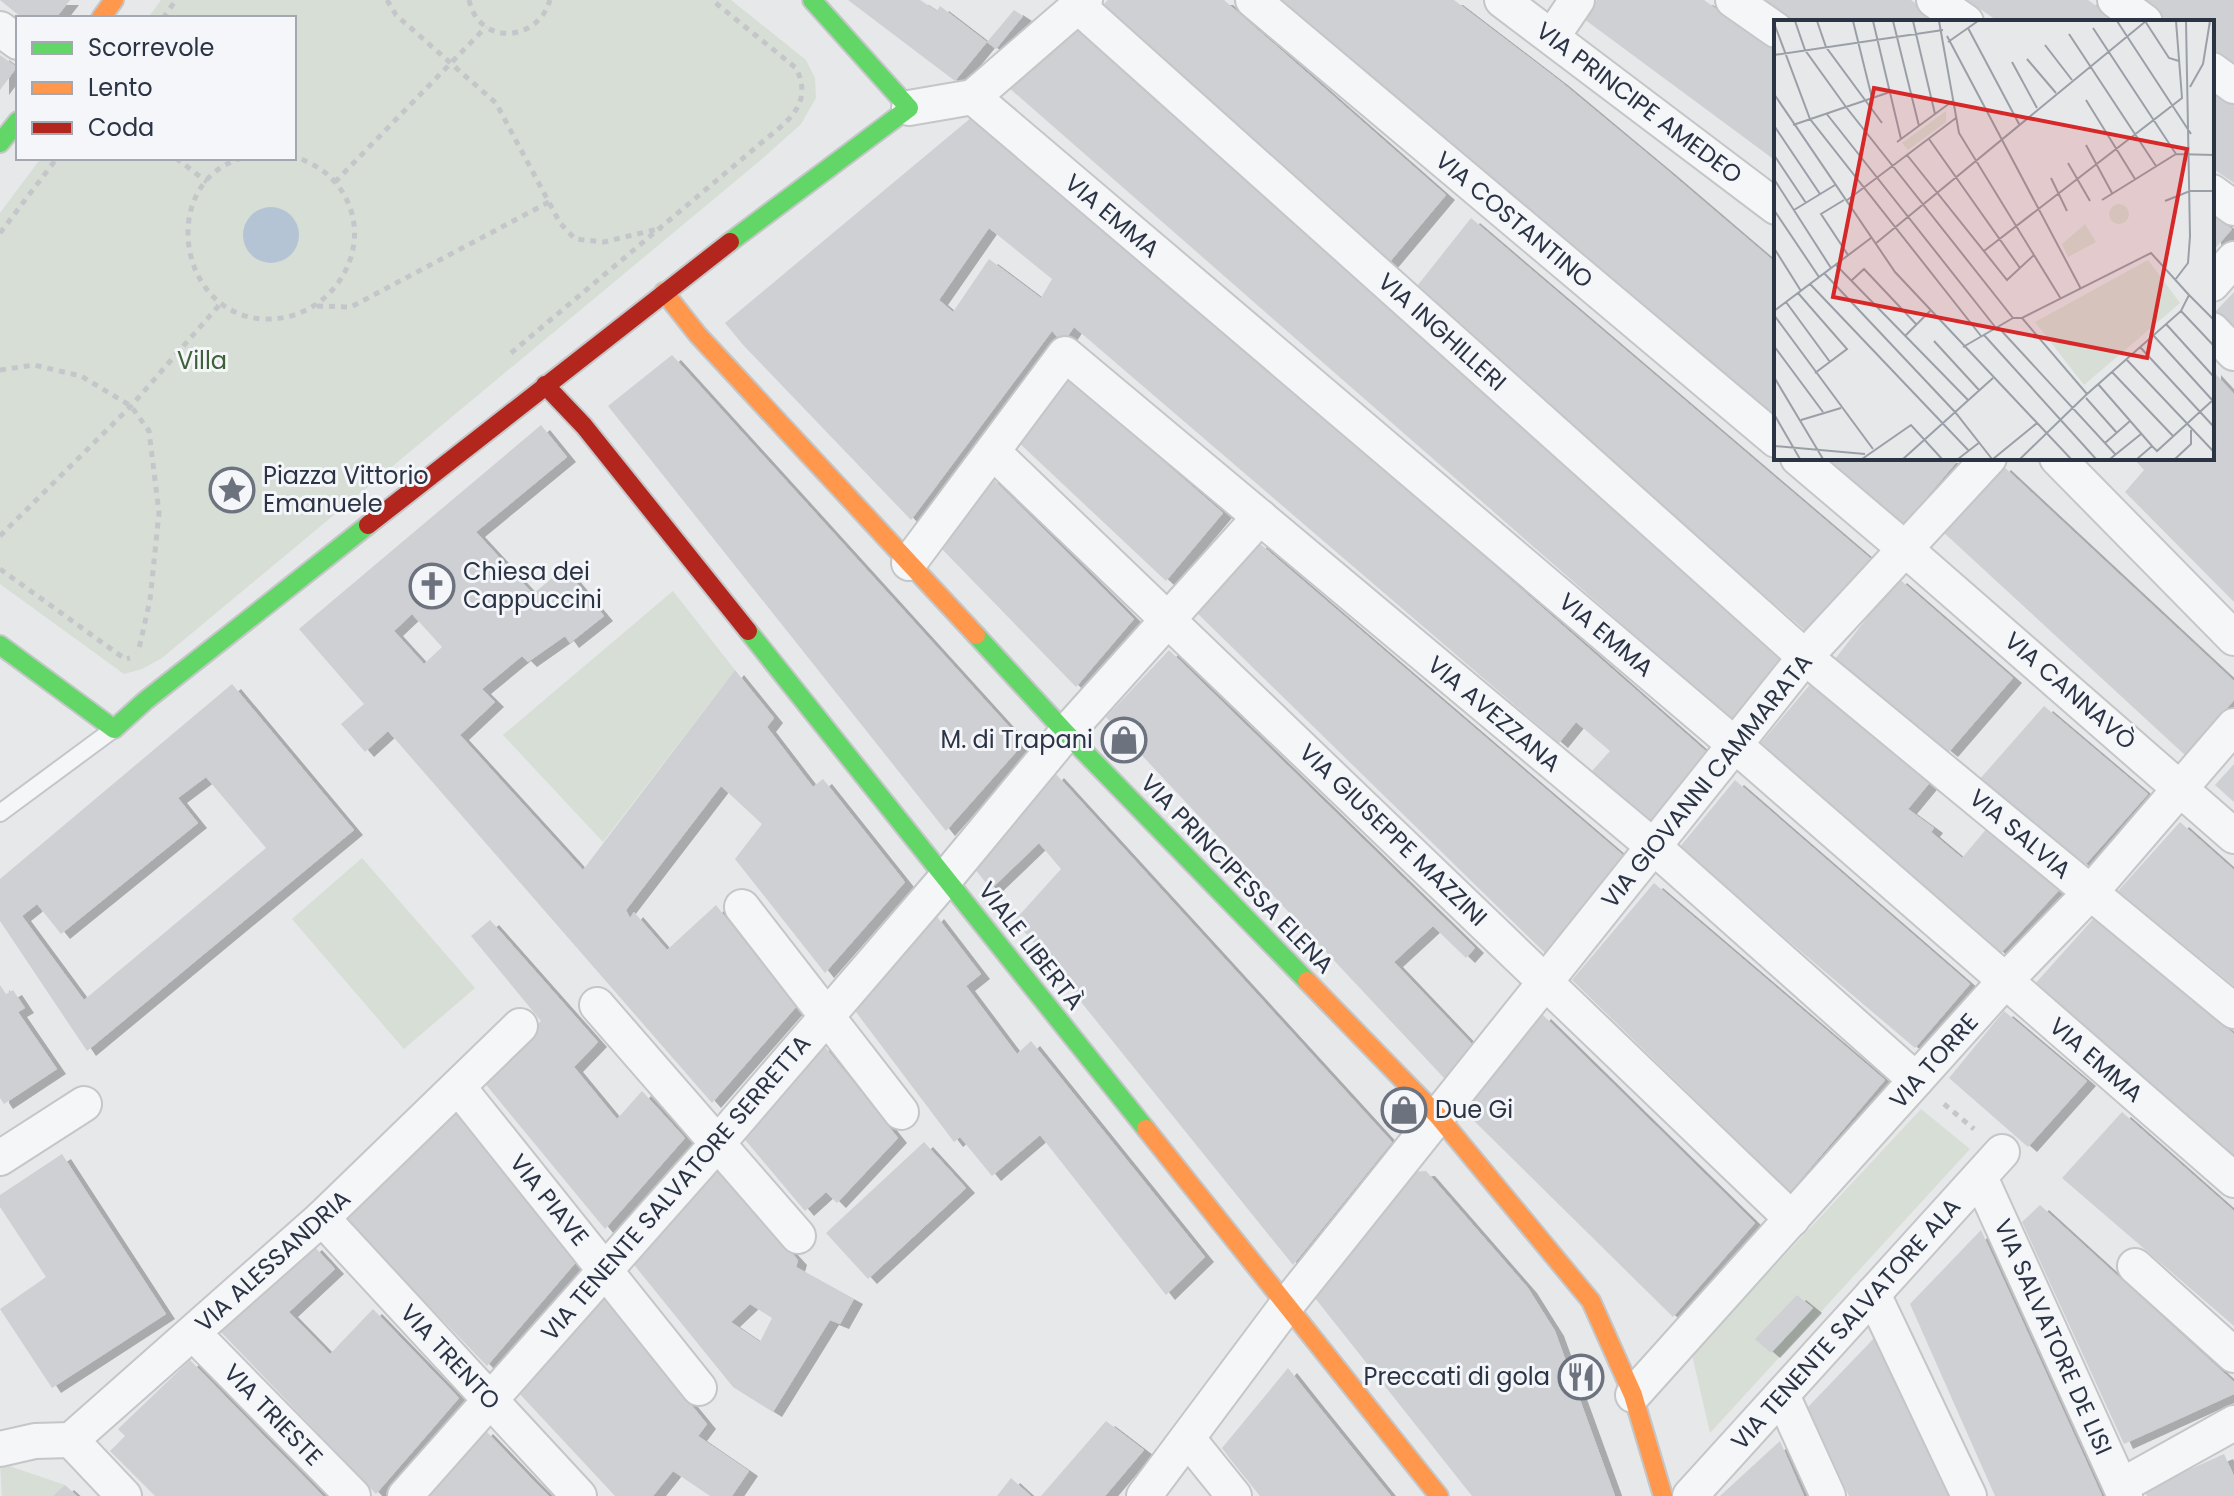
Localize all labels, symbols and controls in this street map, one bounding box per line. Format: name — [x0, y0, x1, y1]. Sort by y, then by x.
street label: VIA PRINCIPE AMEDEO — [1529, 14, 1749, 191]
legend — [16, 16, 296, 160]
inset map — [1774, 20, 2214, 460]
text: Scorrevole — [88, 31, 214, 64]
text: Lento — [88, 71, 153, 104]
text: Coda — [88, 111, 154, 144]
street label: VIA COSTANTINO — [1428, 144, 1600, 296]
street label: VIA EMMA — [1058, 166, 1167, 265]
street label: VIA INGHILLERI — [1371, 265, 1514, 398]
park label: Villa — [177, 344, 227, 377]
place label: Piazza Vittorio Emanuele — [263, 459, 429, 520]
place icon: Piazza Vittorio Emanuele — [208, 466, 256, 514]
place label: Chiesa dei Cappuccini — [463, 555, 602, 616]
church icon: Chiesa dei Cappuccini — [408, 562, 456, 610]
street label: VIA EMMA — [1552, 585, 1661, 684]
street label: VIA CANNAVÒ — [1997, 624, 2143, 757]
street label: VIA GIOVANNI CAMMARATA — [1593, 646, 1820, 915]
street label: VIA AVEZZANA — [1421, 648, 1568, 779]
shop icon: M. di Trapani — [1100, 716, 1148, 764]
place label: M. di Trapani — [940, 723, 1093, 756]
street label: VIA GIUSEPPE MAZZINI — [1292, 736, 1495, 933]
street label: VIA PRINCIPESSA ELENA — [1133, 767, 1341, 981]
street label: VIA SALVIA — [1962, 781, 2078, 886]
street label: VIALE LIBERTÀ — [971, 875, 1092, 1017]
street label: VIA TORRE — [1882, 1006, 1985, 1116]
street label: VIA EMMA — [2042, 1010, 2150, 1110]
street label: VIA TENENTE SALVATORE SERRETTA — [533, 1027, 818, 1348]
shop icon: Due Gi — [1380, 1086, 1428, 1134]
place label: Due Gi — [1435, 1093, 1513, 1126]
street label: VIA PIAVE — [502, 1147, 597, 1253]
street label: VIA ALESSANDRIA — [188, 1182, 357, 1339]
street label: VIA TENENTE SALVATORE ALA — [1723, 1190, 1968, 1457]
street label: VIA SALVATORE DE LISI — [1987, 1214, 2120, 1460]
street label: VIA TRENTO — [393, 1297, 508, 1417]
restaurant icon: Preccati di gola — [1557, 1353, 1605, 1401]
street label: VIA TRIESTE — [216, 1356, 330, 1473]
place label: Preccati di gola — [1364, 1360, 1550, 1393]

